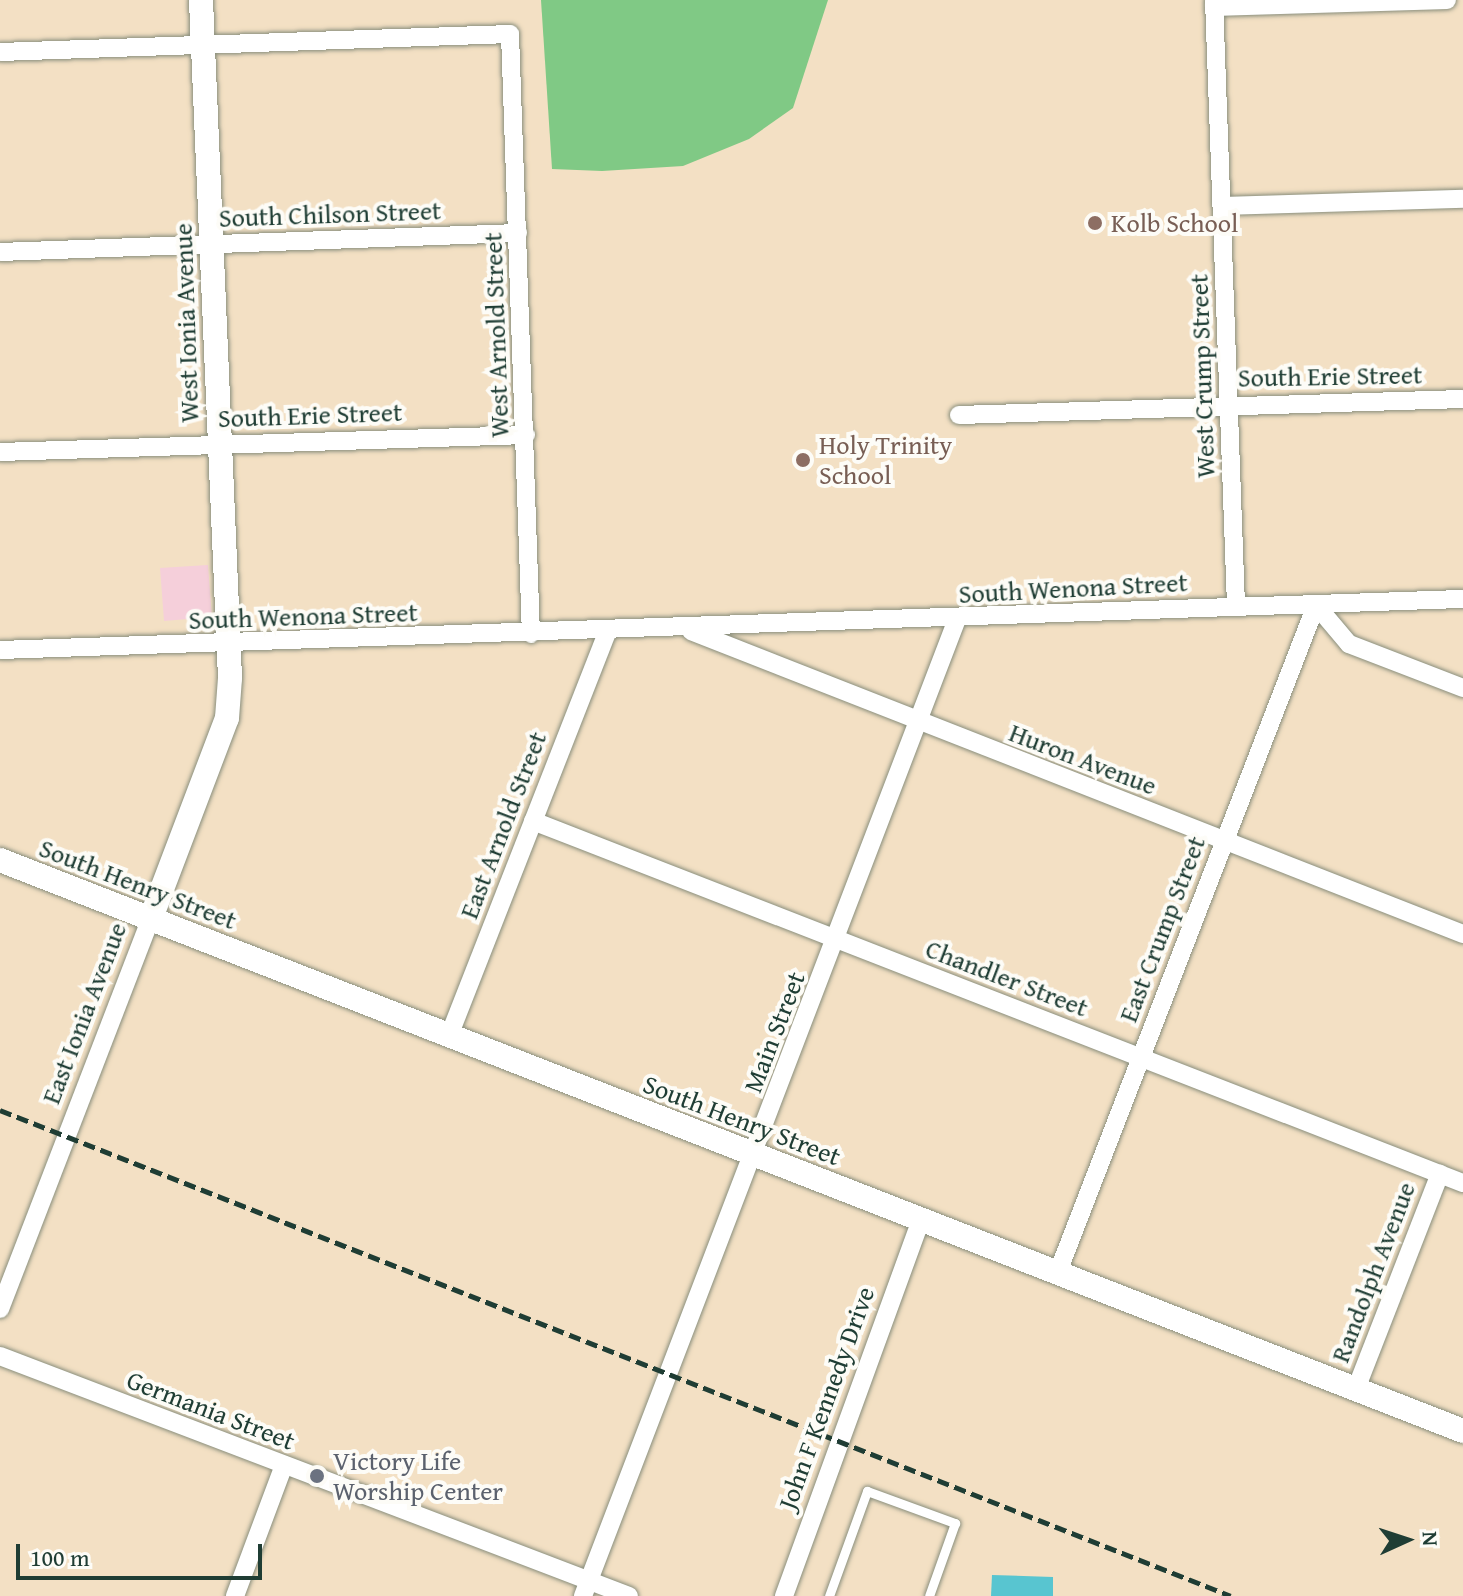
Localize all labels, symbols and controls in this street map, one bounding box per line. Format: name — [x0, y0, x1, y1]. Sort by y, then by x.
street label: South Chilson Street — [218, 195, 442, 233]
place label: Kolb School — [1111, 207, 1238, 239]
marker: Kolb School — [1086, 214, 1104, 232]
street label: West Ionia Avenue — [167, 223, 205, 423]
street label: West Arnold Street — [477, 232, 515, 438]
street label: West Crump Street — [1183, 273, 1221, 479]
street label: South Erie Street — [1238, 359, 1422, 393]
street label: South Erie Street — [217, 396, 403, 434]
place label: Holy Trinity School — [819, 429, 952, 490]
marker: Holy Trinity School — [794, 451, 812, 469]
street label: South Wenona Street — [958, 566, 1188, 610]
street label: South Wenona Street — [188, 596, 418, 636]
street label: Huron Avenue — [1005, 717, 1161, 801]
street label: East Arnold Street — [453, 727, 553, 923]
street label: South Henry Street — [35, 832, 241, 936]
street label: East Crump Street — [1112, 832, 1212, 1026]
street label: East Ionia Avenue — [35, 918, 133, 1108]
street label: Chandler Street — [921, 933, 1093, 1023]
street label: Main Street — [737, 967, 811, 1097]
street label: South Henry Street — [639, 1068, 845, 1172]
street label: Randolph Avenue — [1324, 1177, 1422, 1367]
street label: John F Kennedy Drive — [771, 1282, 881, 1514]
street label: Germania Street — [123, 1364, 299, 1456]
place label: Victory Life Worship Center — [333, 1445, 503, 1506]
marker: Victory Life Worship Center — [308, 1467, 326, 1485]
north arrow — [1367, 1500, 1447, 1580]
scale bar — [20, 1528, 266, 1578]
text: N — [1415, 1531, 1447, 1547]
text: 100 m — [30, 1540, 90, 1575]

